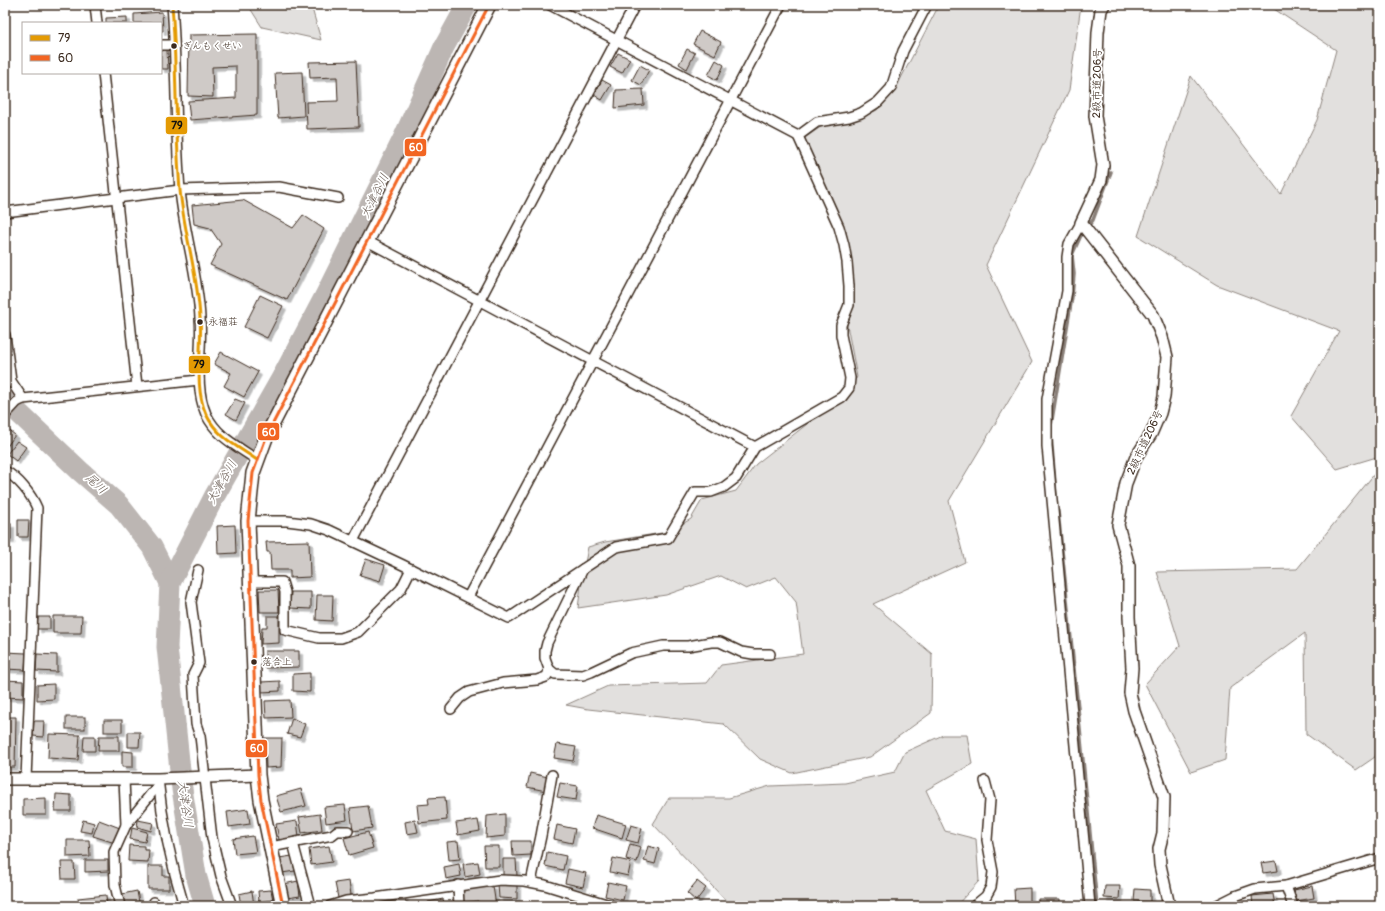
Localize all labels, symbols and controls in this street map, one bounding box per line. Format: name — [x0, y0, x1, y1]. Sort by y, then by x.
legend — [22, 22, 162, 74]
text: 79 — [58, 31, 71, 46]
place label: ぎんもくせい — [182, 40, 242, 52]
marker: ぎんもくせい — [169, 41, 179, 51]
street label: 2級市道206号 — [1090, 48, 1104, 118]
text: 60 — [58, 51, 73, 66]
line badge: 79 — [165, 116, 188, 135]
text: 79 — [171, 119, 183, 132]
line badge: 60 — [404, 138, 427, 157]
text: 60 — [409, 141, 423, 154]
water label: 大津谷川 — [358, 171, 392, 221]
place label: 永福荘 — [208, 316, 238, 328]
marker: 永福荘 — [195, 317, 205, 327]
line badge: 79 — [188, 355, 211, 374]
text: 79 — [193, 358, 205, 371]
street label: 2級市道206号 — [1124, 407, 1166, 477]
line badge: 60 — [257, 422, 280, 441]
text: 60 — [262, 426, 276, 439]
water label: 大津谷川 — [204, 457, 240, 507]
water label: 尾川 — [82, 470, 110, 498]
place label: 落合上 — [262, 656, 292, 668]
marker: 落合上 — [249, 657, 259, 667]
line badge: 60 — [245, 739, 268, 758]
text: 60 — [250, 742, 264, 755]
water label: 大津谷川 — [174, 779, 196, 829]

